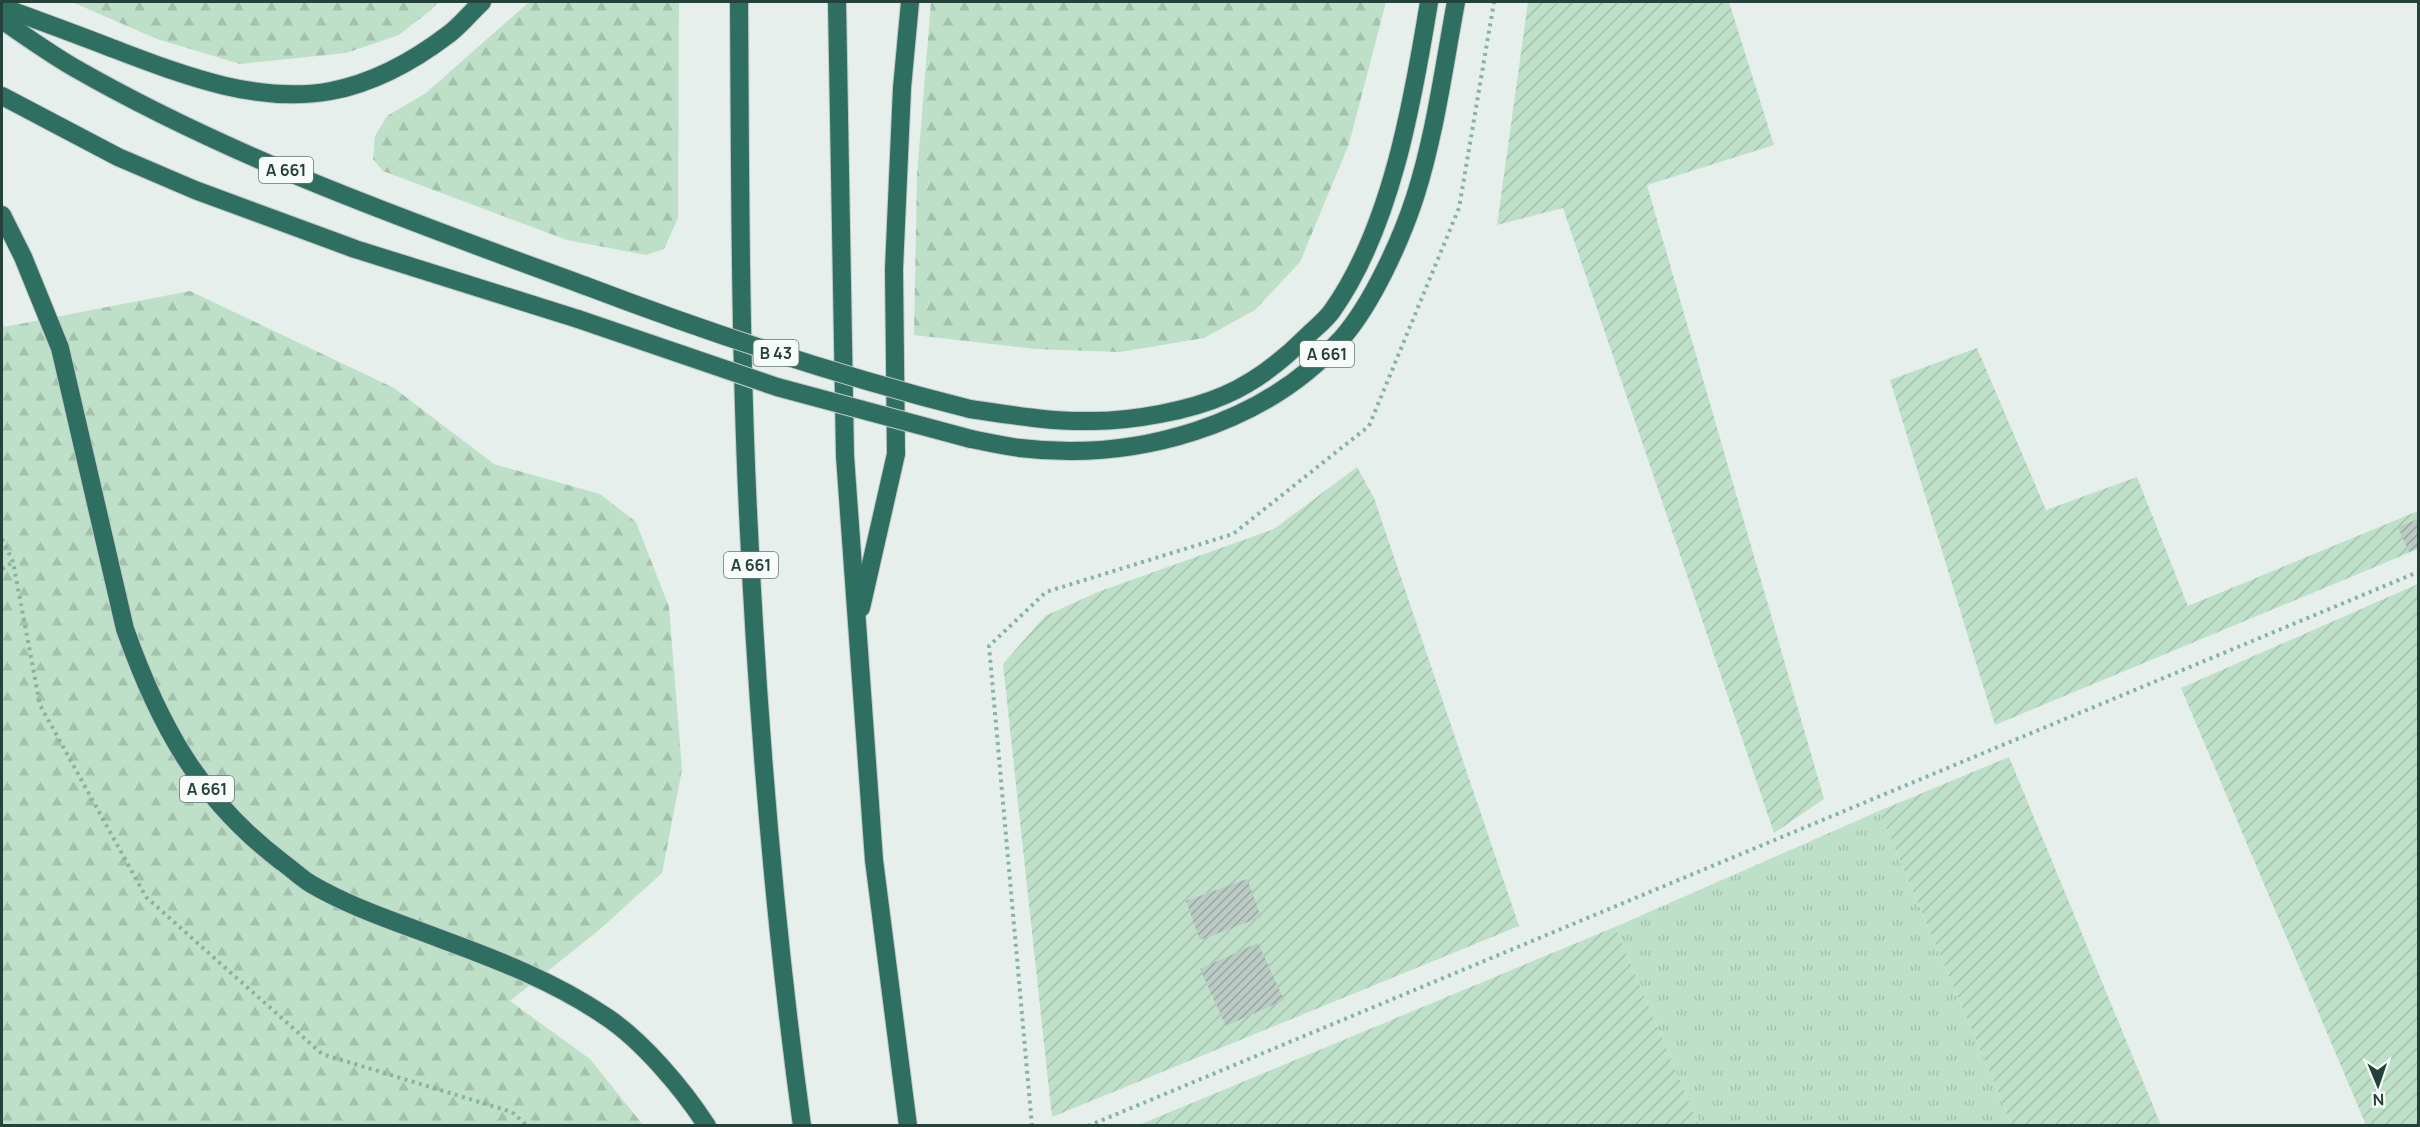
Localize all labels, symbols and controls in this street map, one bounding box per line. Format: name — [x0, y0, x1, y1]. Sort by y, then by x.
road number: A 661 — [259, 157, 313, 183]
road number: B 43 — [754, 340, 798, 366]
road number: A 661 — [1300, 341, 1354, 367]
road number: A 661 — [724, 552, 778, 578]
road number: A 661 — [180, 776, 234, 802]
north arrow — [2348, 1055, 2408, 1115]
text: N — [2372, 1089, 2385, 1111]

